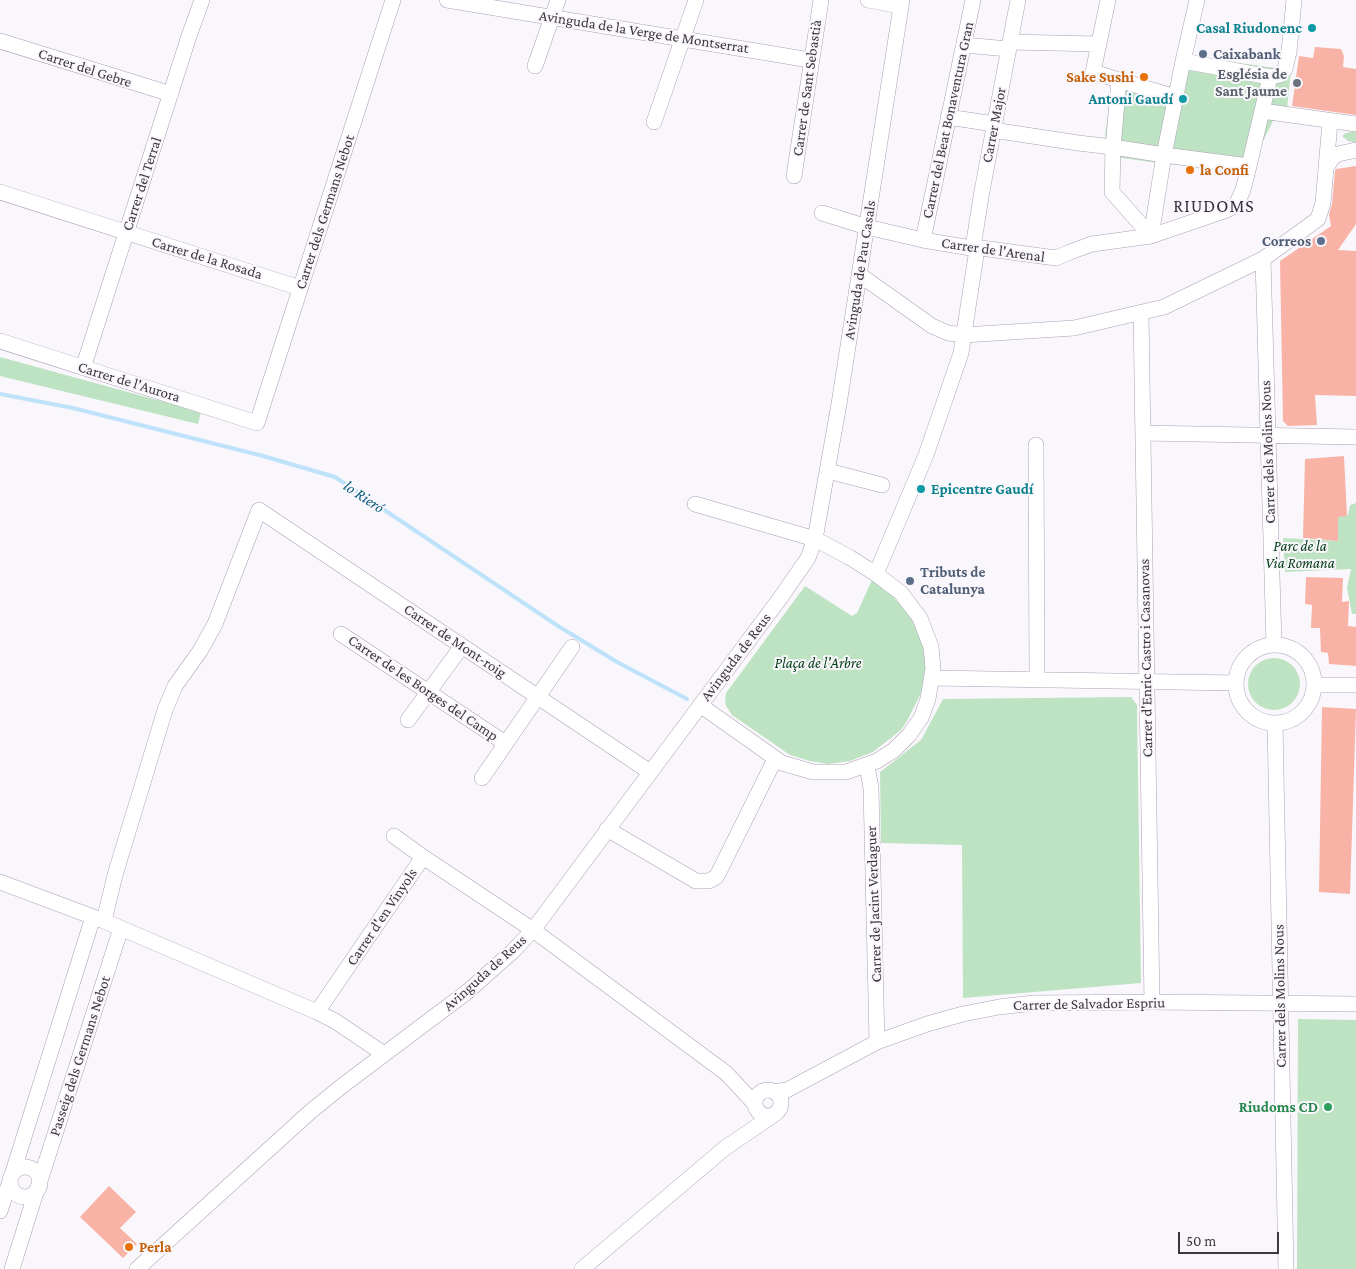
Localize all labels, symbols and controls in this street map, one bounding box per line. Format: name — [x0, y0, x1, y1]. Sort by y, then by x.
street label: Avinguda de la Verge de Montserrat — [538, 7, 750, 57]
street label: Carrer de Sant Sebastià — [788, 19, 826, 157]
place label: Casal Riudonenc — [1196, 19, 1302, 37]
street label: Carrer del Beat Bonaventura Gran — [918, 20, 978, 220]
marker: Casal Riudonenc — [1306, 22, 1318, 34]
street label: Carrer del Gebre — [36, 44, 134, 92]
place label: Caixabank — [1213, 45, 1281, 63]
marker: Caixabank — [1197, 48, 1209, 60]
place label: Església de Sant Jaume — [1215, 65, 1287, 100]
place label: Sake Sushi — [1066, 68, 1134, 86]
marker: Sake Sushi — [1138, 71, 1150, 83]
marker: Església de Sant Jaume — [1291, 77, 1303, 89]
street label: Carrer Major — [978, 86, 1010, 164]
place label: Antoni Gaudí — [1089, 90, 1173, 108]
marker: Antoni Gaudí — [1177, 93, 1189, 105]
street label: Carrer dels Germans Nebot — [291, 132, 359, 292]
street label: Carrer del Terral — [118, 135, 166, 233]
place label: la Confi — [1200, 161, 1249, 179]
marker: la Confi — [1184, 164, 1196, 176]
district label: RIUDOMS — [1172, 195, 1256, 217]
street label: Avinguda de Pau Casals — [840, 199, 880, 341]
place label: Correos — [1262, 232, 1311, 250]
street label: Carrer de la Rosada — [149, 233, 265, 283]
street label: Carrer de l'Arenal — [940, 234, 1046, 266]
marker: Correos — [1315, 235, 1327, 247]
street label: Carrer de l'Aurora — [76, 358, 182, 406]
street label: Carrer dels Molins Nous — [1257, 380, 1279, 524]
water label: lo Rieró — [340, 476, 388, 518]
place label: Epicentre Gaudí — [931, 480, 1033, 498]
marker: Epicentre Gaudí — [915, 483, 927, 495]
park label: Parc de la Via Romana — [1265, 537, 1335, 572]
street label: Carrer d'Enric Castro i Casanovas — [1135, 558, 1157, 758]
place label: Tributs de Catalunya — [920, 563, 985, 598]
marker: Tributs de Catalunya — [904, 575, 916, 587]
street label: Carrer de Mont-roig — [400, 600, 510, 682]
street label: Avinguda de Reus — [697, 609, 775, 705]
street label: Carrer de les Borges del Camp — [344, 631, 502, 745]
park label: Plaça de l'Arbre — [775, 654, 861, 672]
street label: Carrer de Jacint Verdaguer — [862, 825, 886, 983]
street label: Carrer d'en Vinyols — [343, 865, 421, 969]
street label: Carrer dels Molins Nous — [1270, 924, 1290, 1068]
street label: Avinguda de Reus — [440, 931, 530, 1015]
street label: Passeig dels Germans Nebot — [46, 974, 114, 1138]
street label: Carrer de Salvador Espriu — [1013, 994, 1165, 1014]
place label: Riudoms CD — [1239, 1098, 1318, 1116]
marker: Riudoms CD — [1322, 1101, 1334, 1113]
scale bar — [1181, 1222, 1282, 1254]
text: 50 m — [1186, 1233, 1216, 1249]
place label: Perla — [139, 1238, 172, 1256]
marker: Perla — [123, 1241, 135, 1253]

